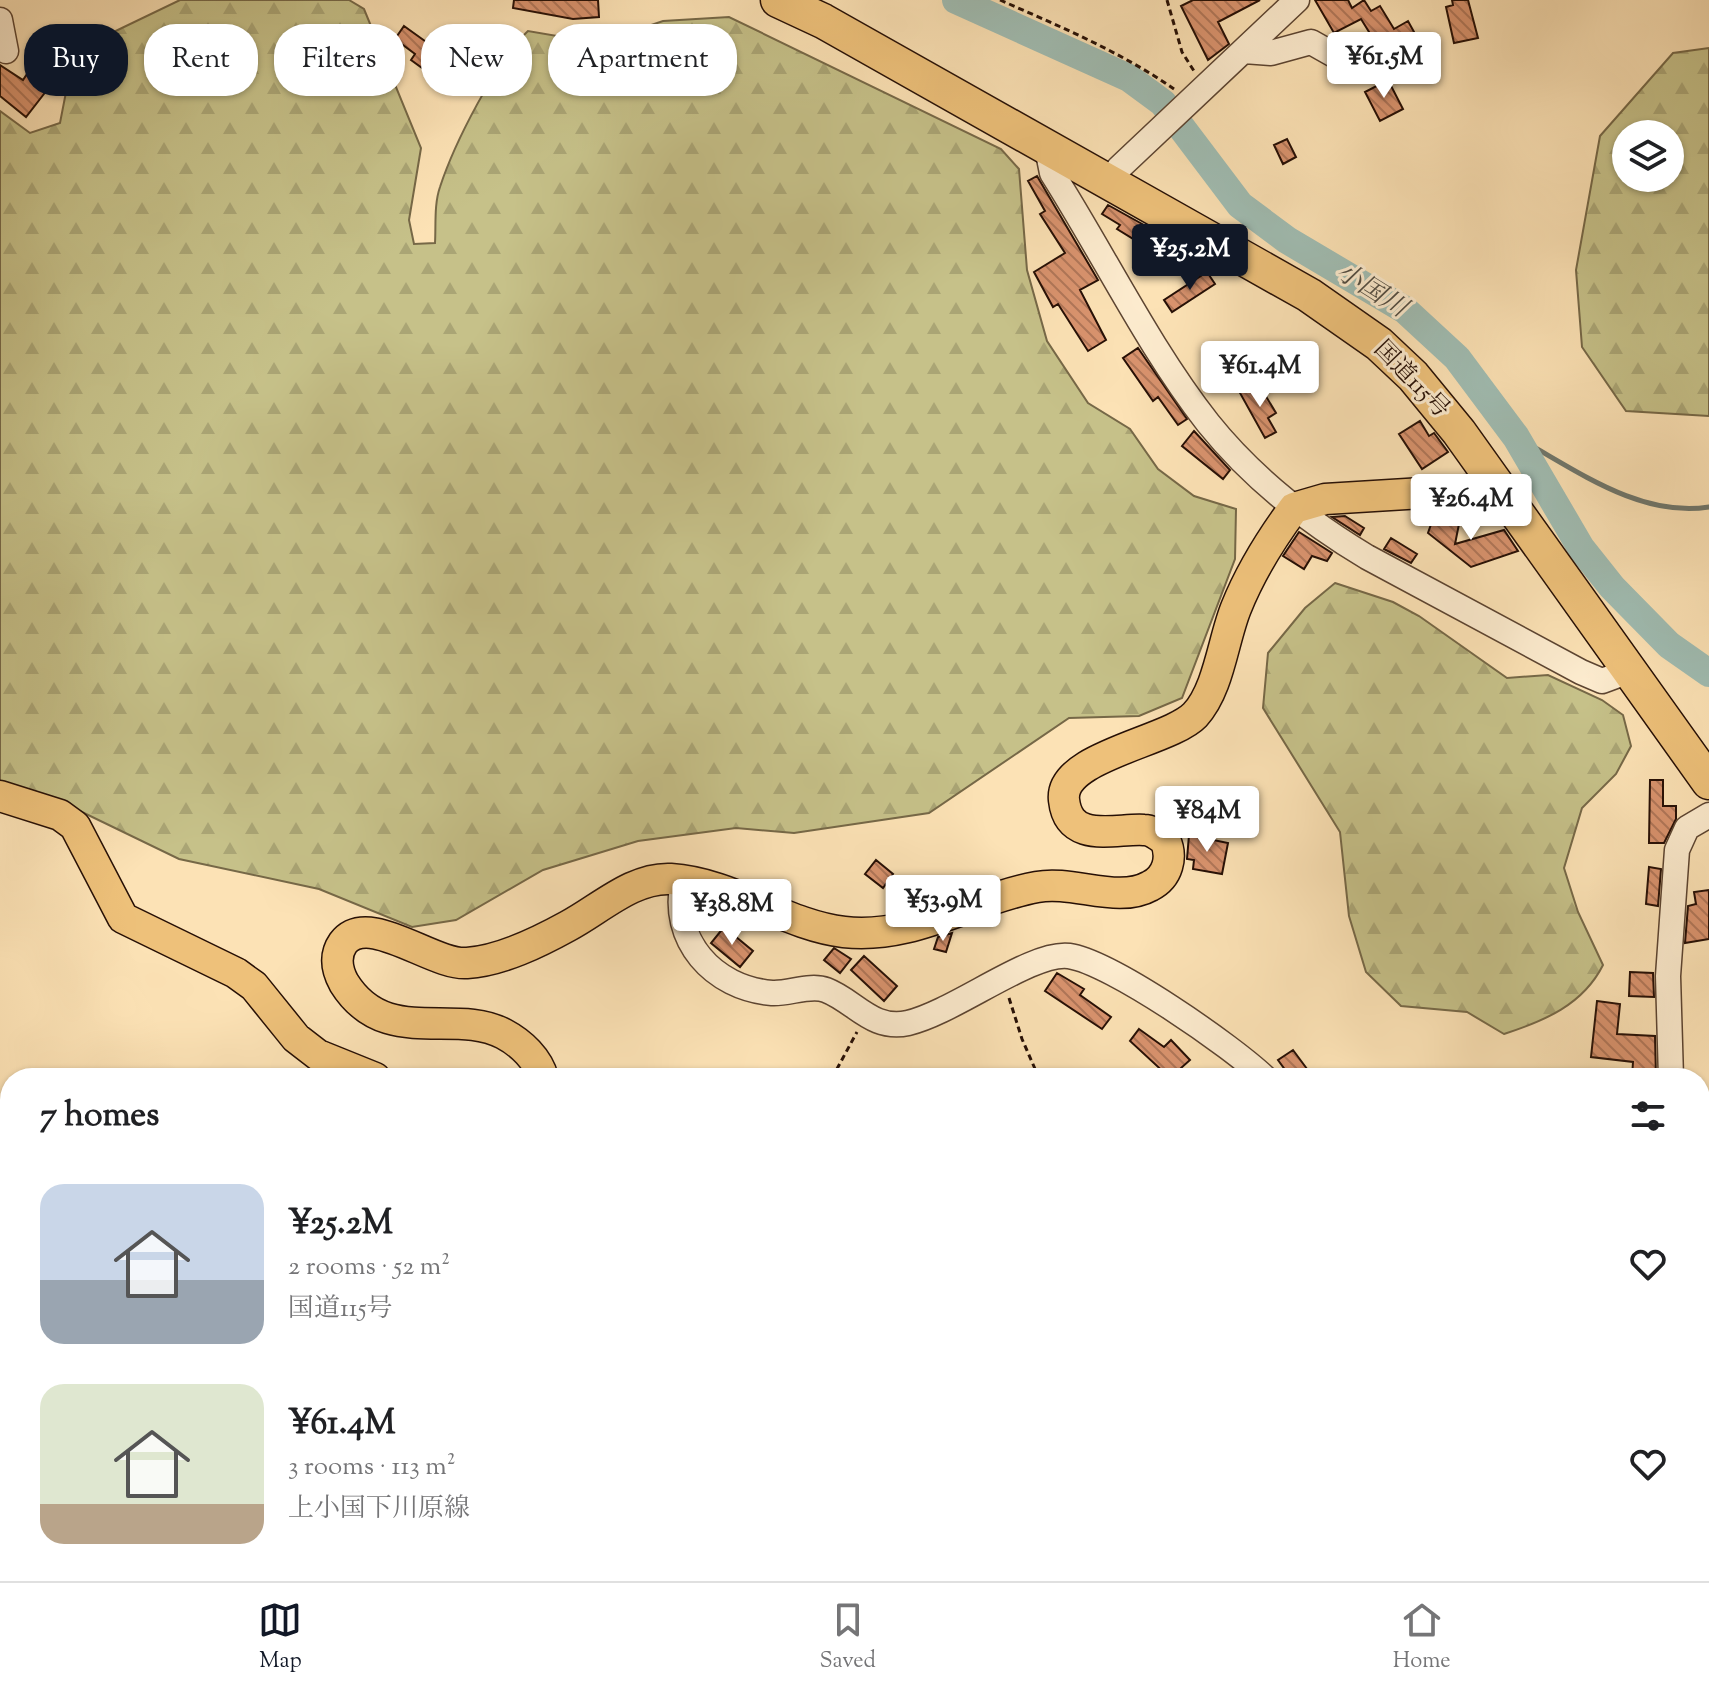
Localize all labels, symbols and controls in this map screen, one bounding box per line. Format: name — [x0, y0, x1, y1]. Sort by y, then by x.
chip: Buy — [24, 24, 128, 96]
chip: Rent — [144, 24, 258, 96]
chip: Filters — [274, 24, 405, 96]
chip: New — [421, 24, 532, 96]
chip: Apartment — [548, 24, 737, 96]
pin: ¥61.5M — [1319, 32, 1449, 100]
text: ¥61.5M — [1345, 39, 1423, 76]
map controls — [1612, 120, 1684, 192]
button: layers — [1612, 120, 1684, 192]
pin: ¥25.2M — [1125, 224, 1255, 292]
text: ¥25.2M — [1150, 231, 1230, 268]
water label: 小国川 — [1328, 255, 1416, 329]
street label: 国道115号 — [1365, 333, 1457, 427]
pin: ¥61.4M — [1195, 341, 1325, 409]
text: ¥61.4M — [1219, 348, 1301, 385]
pin: ¥26.4M — [1406, 474, 1536, 542]
text: ¥26.4M — [1429, 481, 1513, 518]
pin: ¥84M — [1160, 786, 1254, 854]
text: ¥84M — [1173, 793, 1241, 830]
pin: ¥53.9M — [878, 875, 1008, 943]
pin: ¥38.8M — [667, 879, 797, 947]
text: ¥53.9M — [904, 882, 982, 919]
text: ¥38.8M — [690, 886, 774, 923]
text: 7 homes — [40, 1092, 159, 1141]
icon: filters — [1626, 1094, 1670, 1138]
text: ¥25.2M — [288, 1200, 393, 1249]
icon: home — [104, 1216, 200, 1312]
icon: heart — [1626, 1242, 1670, 1286]
text: 2 rooms · 52 m² — [288, 1249, 450, 1286]
text: 国道115号 — [288, 1291, 393, 1328]
text: ¥61.4M — [288, 1400, 396, 1449]
icon: home — [104, 1416, 200, 1512]
icon: heart — [1626, 1442, 1670, 1486]
text: 3 rooms · 113 m² — [288, 1449, 456, 1486]
text: 上小国下川原線 — [288, 1491, 470, 1528]
tab: Map — [258, 1598, 302, 1678]
tab: Saved — [819, 1598, 876, 1678]
tab: Home — [1393, 1598, 1451, 1678]

